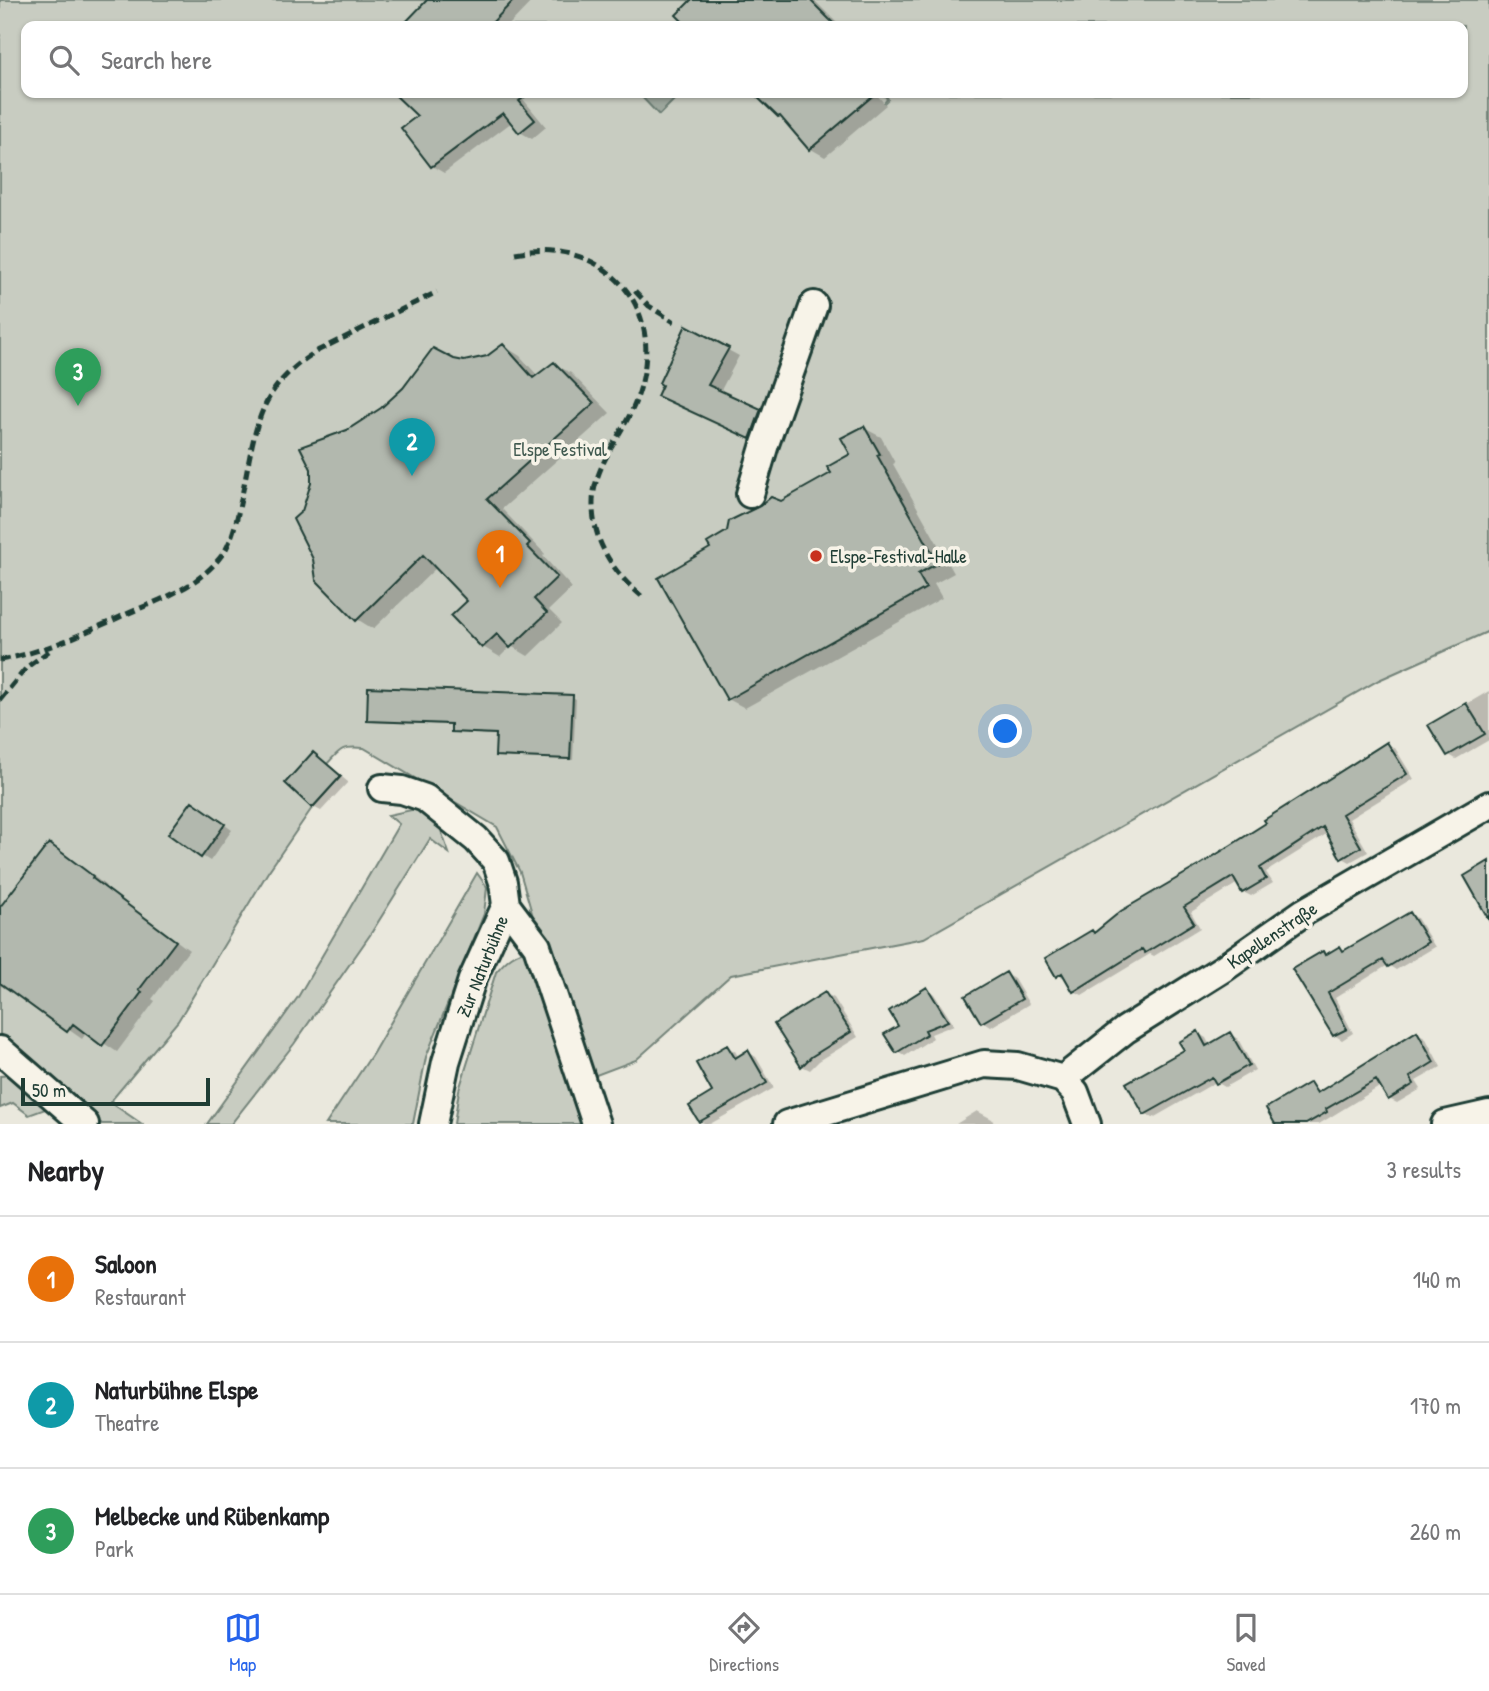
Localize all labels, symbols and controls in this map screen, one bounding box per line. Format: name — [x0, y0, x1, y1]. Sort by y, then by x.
search box — [21, 21, 1468, 98]
icon: search — [45, 41, 83, 79]
text: Search here — [101, 42, 212, 77]
pin: 3 — [55, 348, 101, 406]
pin: 2 — [389, 418, 435, 476]
park label: Elspe Festival — [513, 436, 608, 462]
pin: 1 — [477, 530, 523, 588]
place label: Elspe-Festival-Halle — [830, 543, 967, 569]
marker: Elspe-Festival-Halle — [808, 548, 824, 564]
your location — [988, 714, 1022, 748]
street label: Kapellenstraße — [1222, 895, 1323, 975]
street label: Zur Naturbühne — [450, 911, 514, 1021]
scale bar — [21, 1075, 210, 1107]
text: 50 m — [32, 1077, 66, 1103]
text: Nearby — [28, 1150, 104, 1190]
text: 3 results — [1386, 1154, 1461, 1185]
text: Saloon — [95, 1246, 157, 1281]
text: 1 — [47, 1264, 55, 1295]
text: 140 m — [1413, 1264, 1461, 1295]
text: Restaurant — [95, 1281, 186, 1312]
text: Naturbühne Elspe — [95, 1372, 258, 1407]
text: 2 — [46, 1390, 56, 1421]
text: 170 m — [1410, 1390, 1461, 1421]
text: Theatre — [95, 1407, 160, 1438]
text: Melbecke und Rübenkamp — [95, 1498, 329, 1533]
text: 3 — [46, 1516, 56, 1547]
text: 260 m — [1410, 1516, 1461, 1547]
text: Park — [95, 1533, 133, 1564]
tab: Map — [224, 1609, 262, 1677]
tab: Directions — [709, 1609, 779, 1677]
tab: Saved — [1227, 1609, 1265, 1677]

